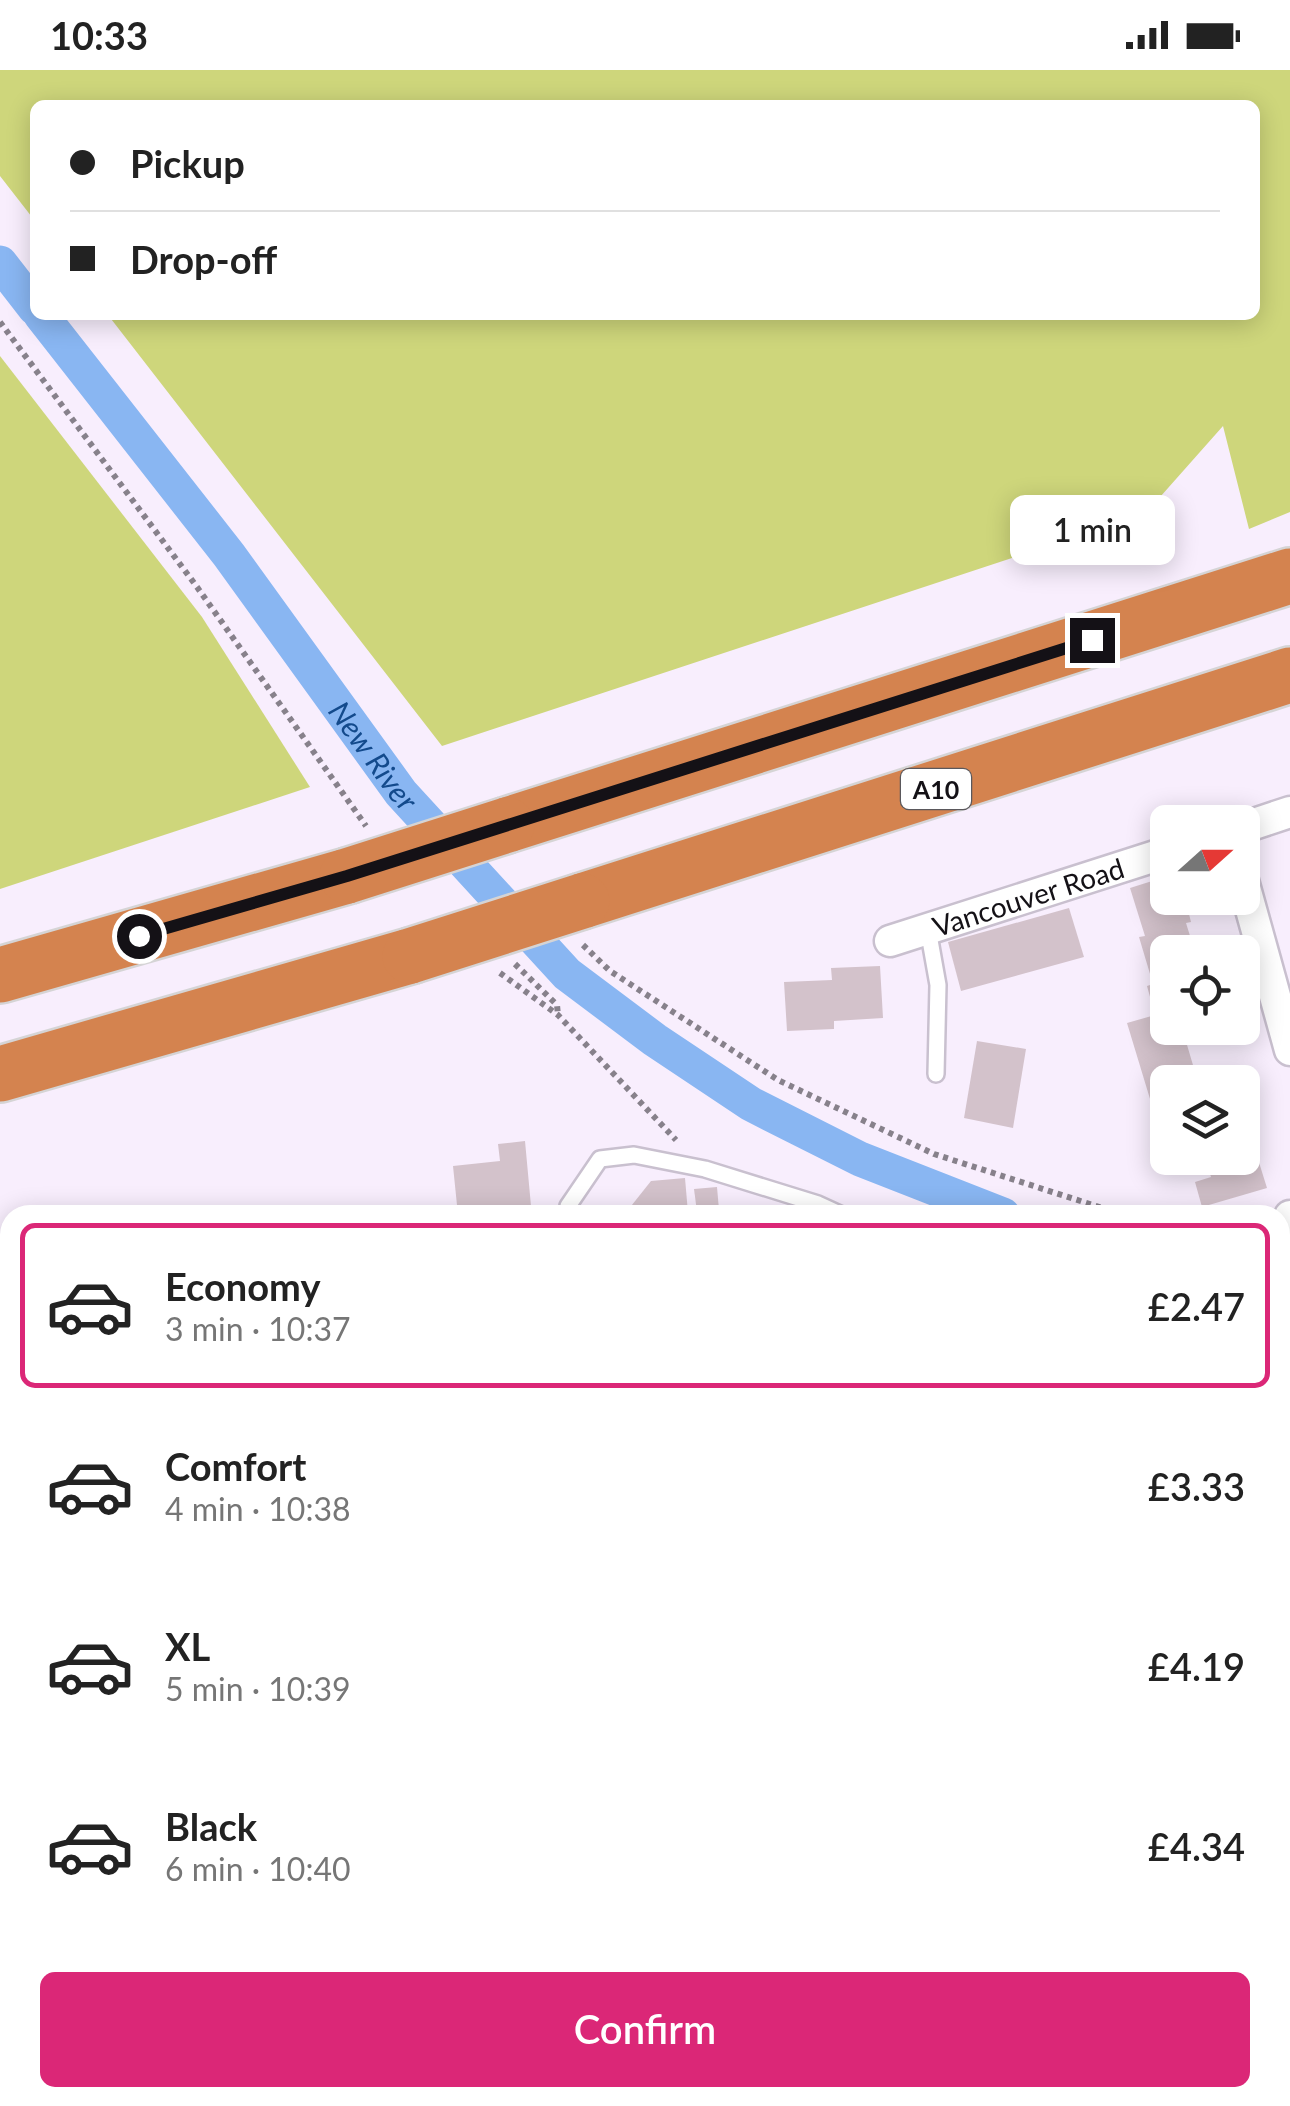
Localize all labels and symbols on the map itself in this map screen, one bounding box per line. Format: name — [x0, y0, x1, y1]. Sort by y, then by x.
callout: 1 min — [1010, 495, 1174, 565]
route end — [1070, 618, 1115, 663]
water label: New River — [322, 694, 426, 818]
road number: A10 — [901, 769, 971, 809]
north arrow — [1150, 805, 1260, 915]
street label: Vancouver Road — [928, 850, 1128, 943]
route start — [117, 914, 162, 959]

